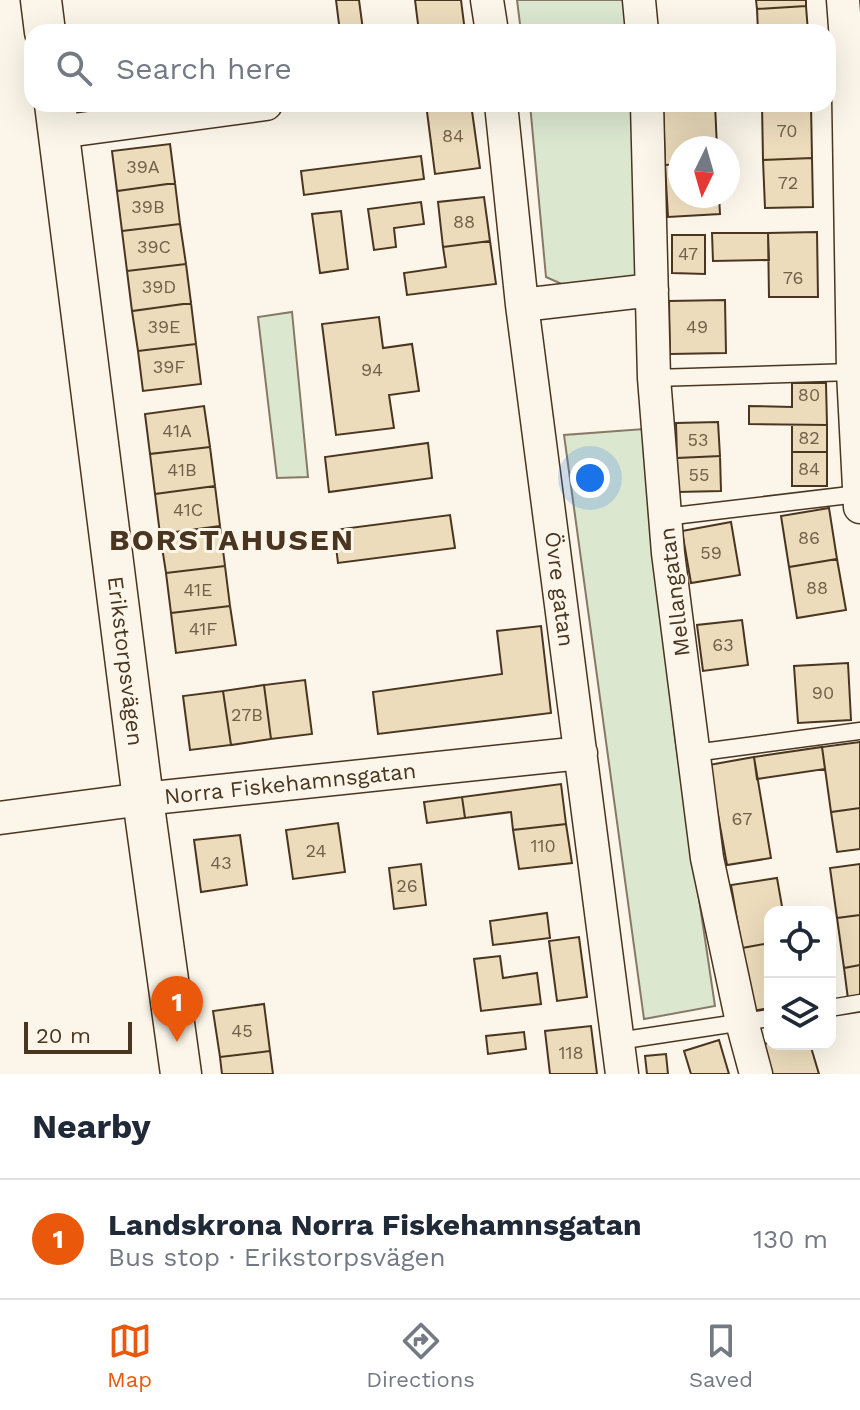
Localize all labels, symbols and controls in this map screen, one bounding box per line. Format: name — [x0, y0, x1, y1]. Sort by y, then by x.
search box — [24, 24, 836, 112]
icon: search — [52, 46, 96, 90]
text: Search here — [116, 51, 292, 86]
house number: 70 — [777, 120, 797, 141]
house number: 84 — [442, 125, 464, 146]
north arrow — [668, 136, 740, 208]
house number: 39A — [126, 156, 160, 177]
house number: 72 — [778, 172, 798, 193]
house number: 39B — [131, 196, 165, 217]
house number: 88 — [453, 211, 475, 232]
house number: 39C — [137, 236, 171, 257]
house number: 47 — [678, 243, 698, 264]
house number: 76 — [783, 267, 803, 288]
house number: 39D — [142, 276, 176, 297]
house number: 39E — [147, 316, 181, 337]
house number: 49 — [686, 316, 708, 337]
house number: 39F — [153, 356, 185, 377]
house number: 94 — [361, 359, 383, 380]
house number: 80 — [798, 384, 820, 405]
house number: 41A — [162, 420, 192, 441]
house number: 82 — [798, 427, 820, 448]
house number: 53 — [688, 429, 708, 450]
your location — [570, 458, 610, 498]
house number: 84 — [798, 458, 820, 479]
house number: 41B — [167, 459, 197, 480]
house number: 55 — [689, 464, 709, 485]
house number: 41C — [173, 499, 203, 520]
district label: BORSTAHUSEN — [109, 522, 355, 557]
street label: Mellangatan — [654, 526, 695, 658]
house number: 86 — [798, 527, 820, 548]
street label: Övre gatan — [540, 530, 579, 648]
house number: 59 — [700, 542, 722, 563]
street label: Erikstorpsvägen — [103, 575, 148, 747]
house number: 88 — [806, 577, 828, 598]
house number: 41E — [183, 579, 213, 600]
house number: 41F — [189, 618, 217, 639]
house number: 63 — [712, 634, 734, 655]
house number: 90 — [812, 682, 834, 703]
house number: 27B — [231, 704, 263, 725]
street label: Norra Fiskehamnsgatan — [163, 758, 417, 809]
house number: 67 — [732, 808, 752, 829]
house number: 110 — [530, 835, 556, 856]
house number: 24 — [306, 840, 326, 861]
house number: 43 — [210, 852, 232, 873]
house number: 26 — [396, 875, 418, 896]
map controls — [764, 906, 836, 1050]
button: locate — [764, 906, 836, 978]
pin: 1 — [151, 976, 203, 1042]
button: layers — [764, 978, 836, 1050]
scale bar — [24, 1018, 132, 1054]
house number: 45 — [231, 1020, 253, 1041]
text: 20 m — [36, 1023, 91, 1048]
house number: 118 — [558, 1042, 584, 1063]
text: Nearby — [32, 1106, 151, 1146]
text: Landskrona Norra Fiskehamnsgatan — [108, 1207, 642, 1242]
text: 1 — [52, 1224, 64, 1254]
text: 130 m — [753, 1224, 828, 1254]
text: Bus stop · Erikstorpsvägen — [108, 1242, 446, 1272]
tab: Map — [107, 1319, 152, 1392]
tab: Directions — [366, 1319, 475, 1392]
tab: Saved — [689, 1319, 753, 1392]

